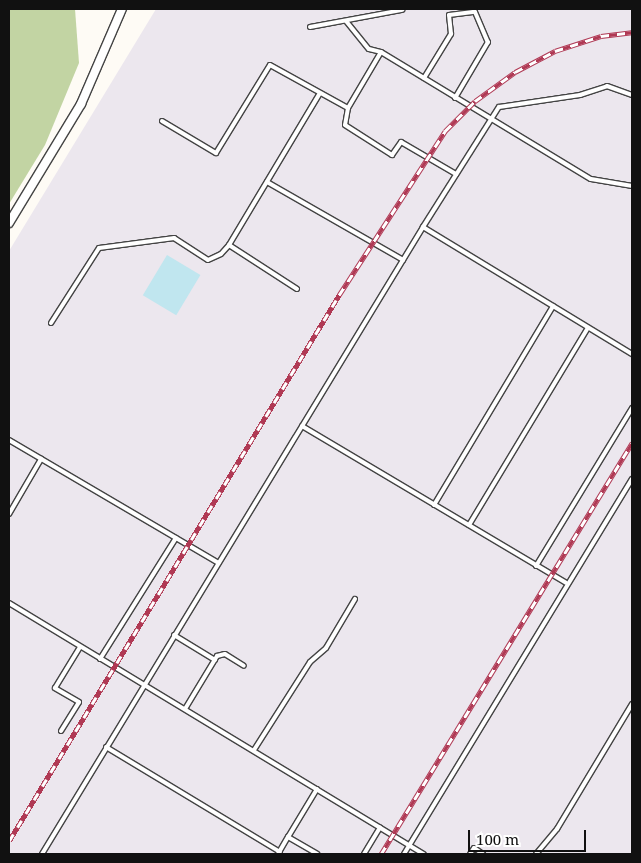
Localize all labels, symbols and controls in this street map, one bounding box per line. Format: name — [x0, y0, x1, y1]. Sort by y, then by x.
scale bar — [471, 820, 588, 852]
text: 100 m — [476, 829, 519, 849]

